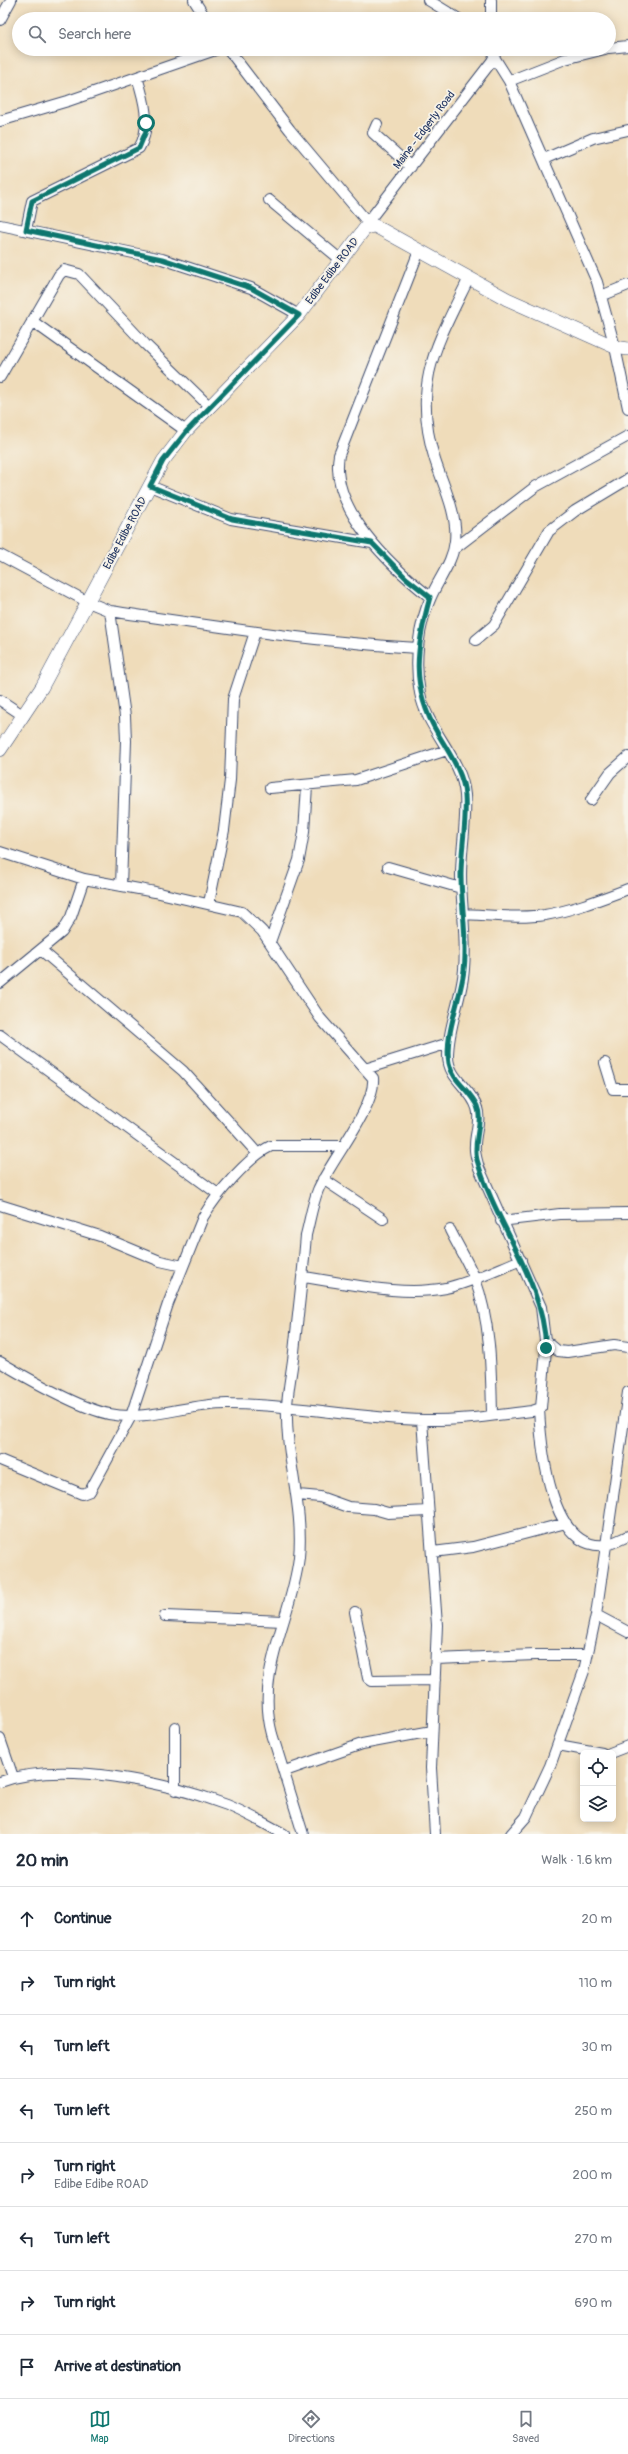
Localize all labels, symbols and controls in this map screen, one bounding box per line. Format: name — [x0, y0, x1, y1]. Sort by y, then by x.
search box — [12, 12, 616, 56]
icon: search — [26, 23, 48, 45]
text: Search here — [58, 25, 131, 44]
street label: Maine - Edgerly Road — [390, 88, 458, 172]
route start — [137, 114, 155, 132]
street label: Edibe Edibe ROAD — [303, 235, 361, 307]
street label: Edibe Edibe ROAD — [100, 495, 150, 571]
route end — [537, 1339, 555, 1357]
map controls — [580, 1750, 616, 1822]
button: locate — [580, 1750, 616, 1786]
button: layers — [580, 1786, 616, 1822]
text: 20 min — [16, 1850, 68, 1871]
text: Walk · 1.6 km — [541, 1852, 612, 1868]
icon: ahead — [16, 1908, 38, 1930]
text: Continue — [54, 1909, 112, 1928]
text: 20 m — [581, 1911, 612, 1927]
icon: right — [16, 1972, 38, 1994]
text: Turn right — [54, 1973, 115, 1992]
text: 110 m — [579, 1975, 612, 1991]
icon: left — [16, 2036, 38, 2058]
text: Turn left — [54, 2037, 110, 2056]
text: 30 m — [582, 2039, 612, 2055]
icon: left — [16, 2100, 38, 2122]
text: Turn left — [54, 2101, 110, 2120]
text: 250 m — [574, 2103, 612, 2119]
text: Turn right — [54, 2157, 115, 2176]
icon: right — [16, 2164, 38, 2186]
text: 200 m — [573, 2167, 612, 2183]
text: Edibe Edibe ROAD — [54, 2176, 148, 2192]
icon: left — [16, 2228, 38, 2250]
text: Turn left — [54, 2229, 110, 2248]
text: 270 m — [575, 2231, 612, 2247]
icon: right — [16, 2292, 38, 2314]
text: Turn right — [54, 2293, 115, 2312]
text: 690 m — [574, 2295, 612, 2311]
icon: arrive — [16, 2356, 38, 2378]
text: Arrive at destination — [54, 2357, 181, 2376]
tab: Map — [89, 2408, 111, 2445]
tab: Directions — [288, 2408, 335, 2445]
tab: Saved — [512, 2408, 539, 2445]

